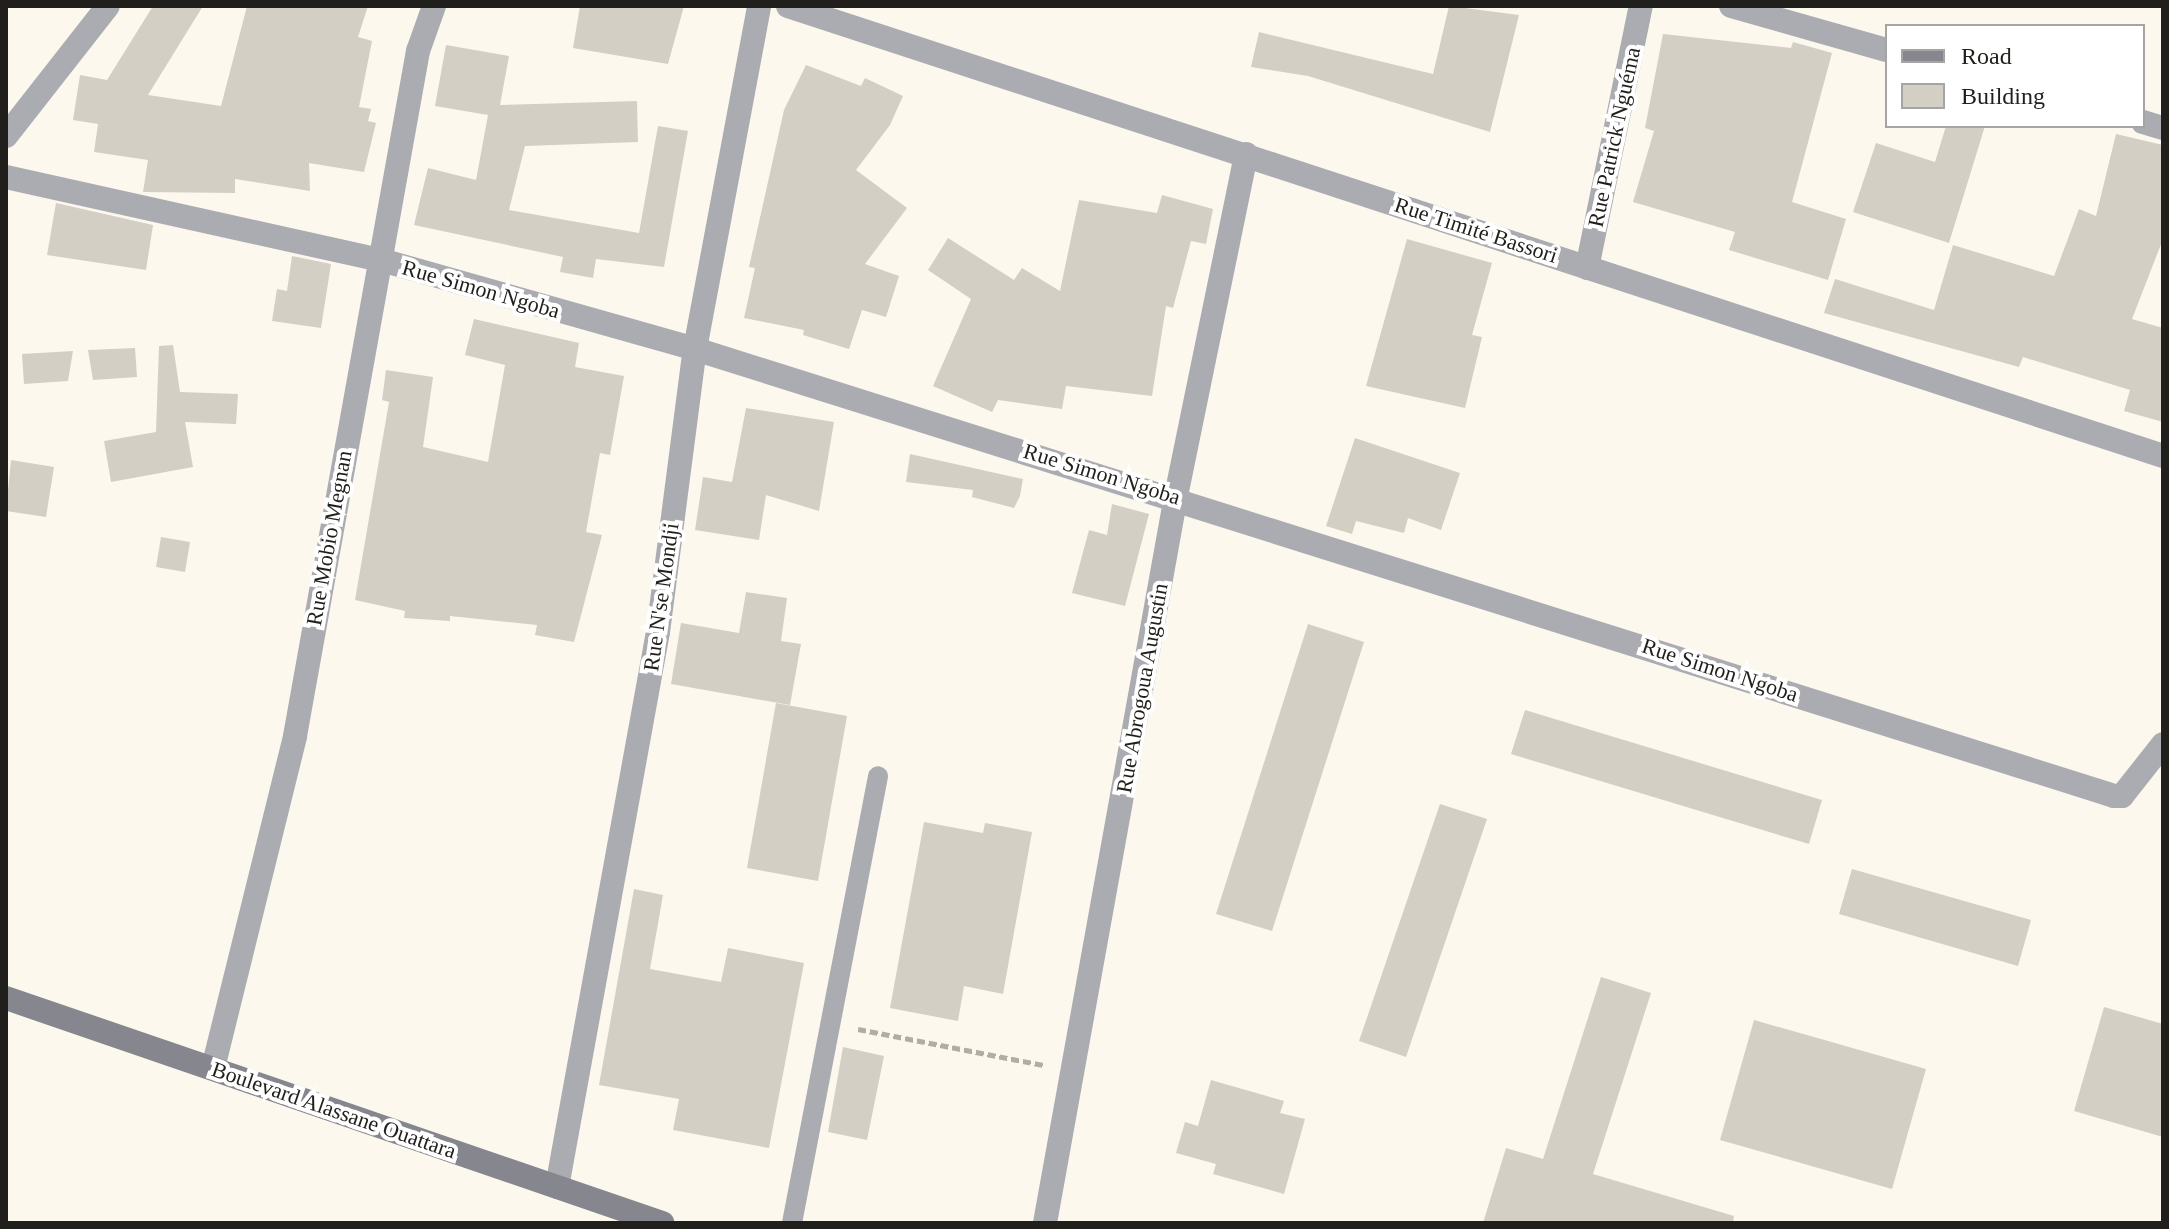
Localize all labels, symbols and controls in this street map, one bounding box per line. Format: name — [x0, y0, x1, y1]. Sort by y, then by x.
legend — [1885, 24, 2145, 128]
text: Road — [1961, 43, 2012, 69]
street label: Rue Patrick Nguéma — [1582, 45, 1646, 229]
text: Building — [1961, 83, 2045, 109]
street label: Rue Timité Bassori — [1391, 191, 1561, 269]
street label: Rue Simon Ngoba — [399, 254, 563, 324]
street label: Rue Simon Ngoba — [1020, 438, 1184, 510]
street label: Rue Mobio Megnan — [301, 448, 357, 628]
street label: Rue N'se Mondji — [638, 521, 684, 673]
street label: Rue Abrogoua Augustin — [1110, 580, 1174, 796]
street label: Rue Simon Ngoba — [1639, 632, 1801, 708]
street label: Boulevard Alassane Ouattara — [208, 1056, 460, 1164]

